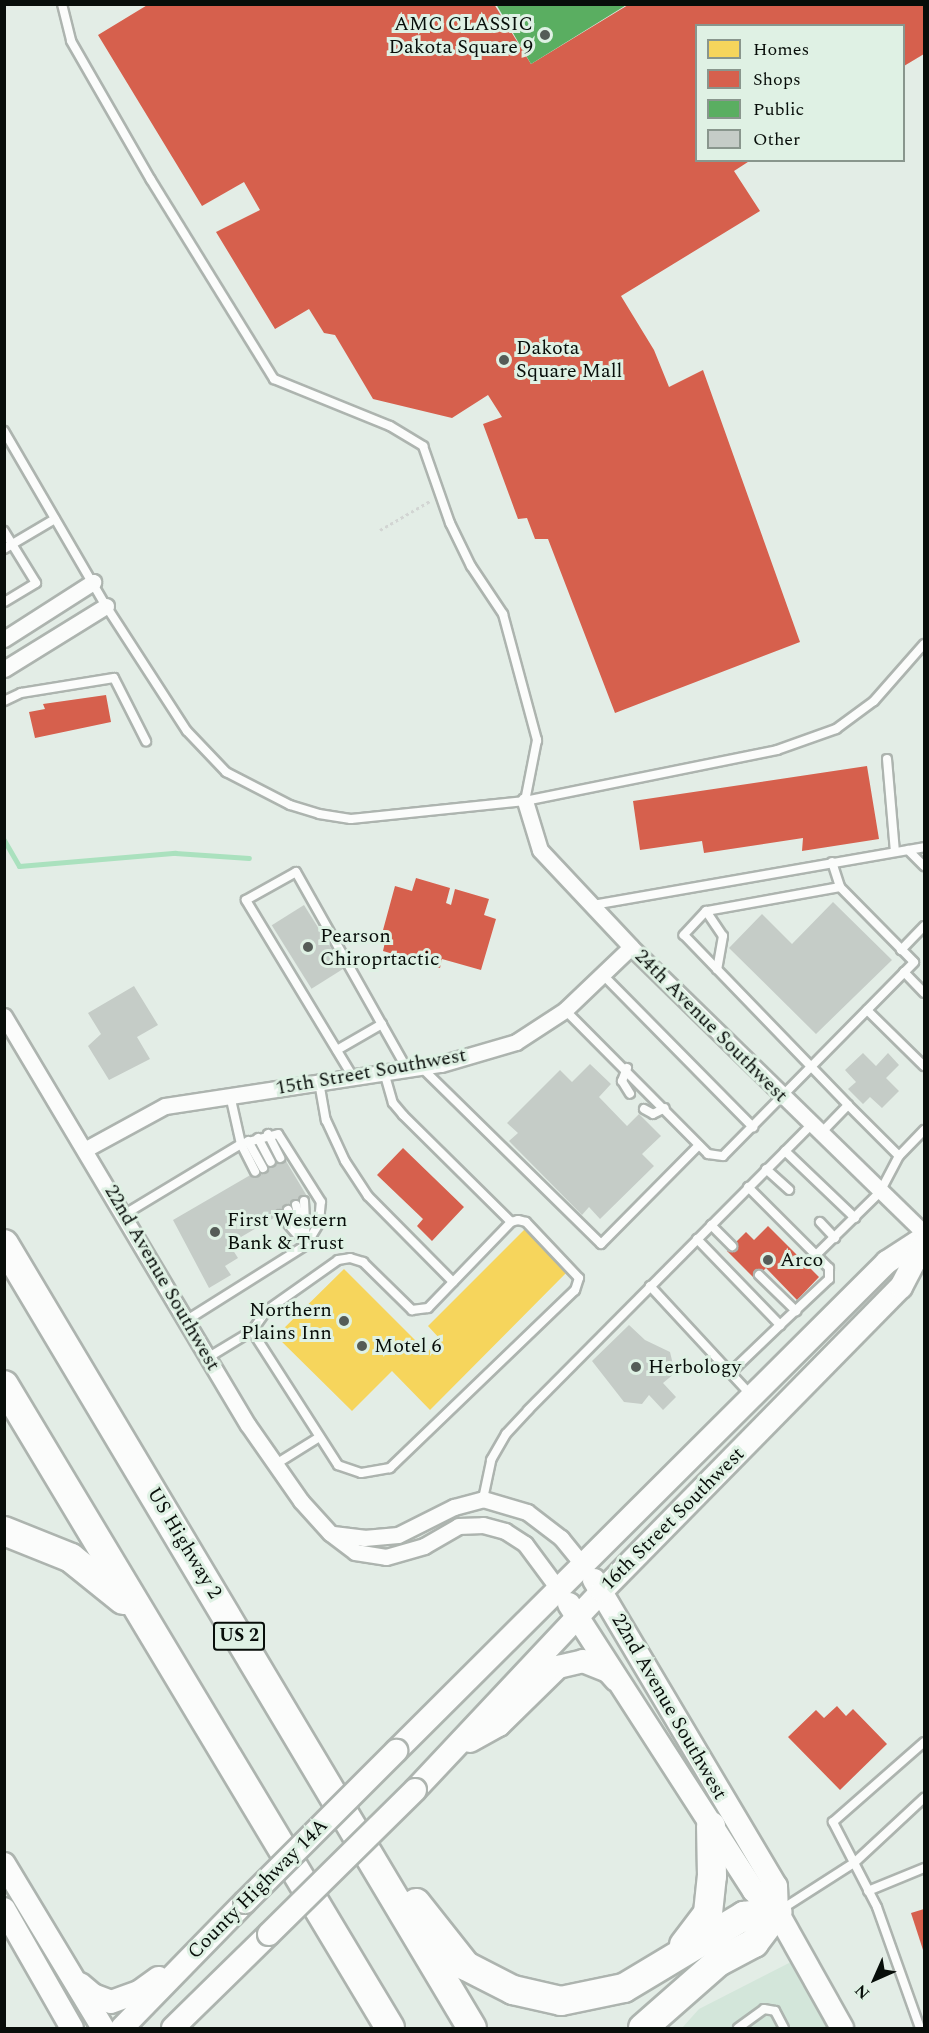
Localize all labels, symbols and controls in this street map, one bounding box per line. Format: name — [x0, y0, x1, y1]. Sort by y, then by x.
place label: AMC CLASSIC Dakota Square 9 — [389, 12, 533, 59]
legend — [695, 24, 905, 162]
marker: AMC CLASSIC Dakota Square 9 — [538, 28, 552, 42]
text: Homes — [753, 36, 809, 63]
text: Shops — [753, 66, 801, 93]
text: Public — [753, 96, 804, 123]
text: Other — [753, 126, 800, 153]
place label: Dakota Square Mall — [516, 336, 622, 383]
marker: Dakota Square Mall — [497, 353, 511, 367]
place label: Pearson Chiroprtactic — [320, 924, 440, 971]
marker: Pearson Chiroprtactic — [301, 940, 315, 954]
street label: 24th Avenue Southwest — [629, 944, 793, 1108]
street label: 15th Street Southwest — [274, 1043, 468, 1101]
street label: 22nd Avenue Southwest — [99, 1181, 225, 1375]
place label: First Western Bank & Trust — [227, 1208, 347, 1255]
marker: First Western Bank & Trust — [208, 1225, 222, 1239]
place label: Arco — [780, 1248, 823, 1272]
marker: Arco — [761, 1253, 775, 1267]
place label: Northern Plains Inn — [241, 1298, 332, 1345]
marker: Northern Plains Inn — [337, 1314, 351, 1328]
place label: Motel 6 — [374, 1334, 442, 1358]
marker: Motel 6 — [355, 1339, 369, 1353]
place label: Herbology — [648, 1355, 741, 1379]
marker: Herbology — [629, 1360, 643, 1374]
street label: 16th Street Southwest — [596, 1442, 750, 1596]
street label: US Highway 2 — [141, 1483, 227, 1603]
street label: 22nd Avenue Southwest — [606, 1610, 732, 1804]
road number: US 2 — [212, 1621, 266, 1651]
street label: County Highway 14A — [183, 1814, 333, 1964]
north arrow — [845, 1949, 905, 2009]
text: N — [849, 1979, 875, 2005]

